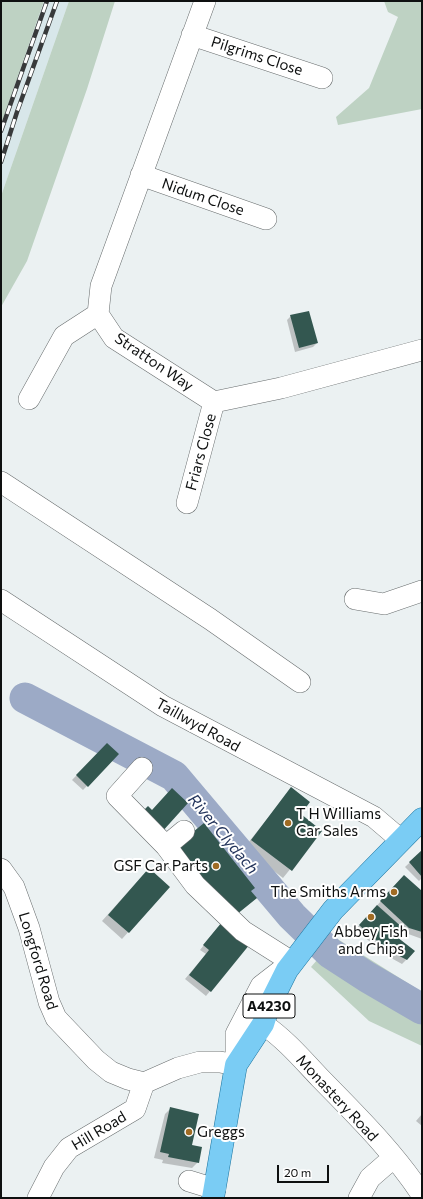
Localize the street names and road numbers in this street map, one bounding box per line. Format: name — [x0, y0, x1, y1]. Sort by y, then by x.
street label: Pilgrims Close — [209, 33, 305, 79]
street label: Nidum Close — [160, 175, 246, 219]
street label: Stratton Way — [111, 329, 197, 395]
street label: Friars Close — [182, 411, 220, 493]
street label: Taillwyd Road — [153, 694, 243, 756]
street label: Longford Road — [15, 910, 61, 1012]
road number: A4230 — [243, 994, 295, 1018]
street label: Monastery Road — [292, 1051, 382, 1145]
street label: Hill Road — [68, 1108, 130, 1154]

